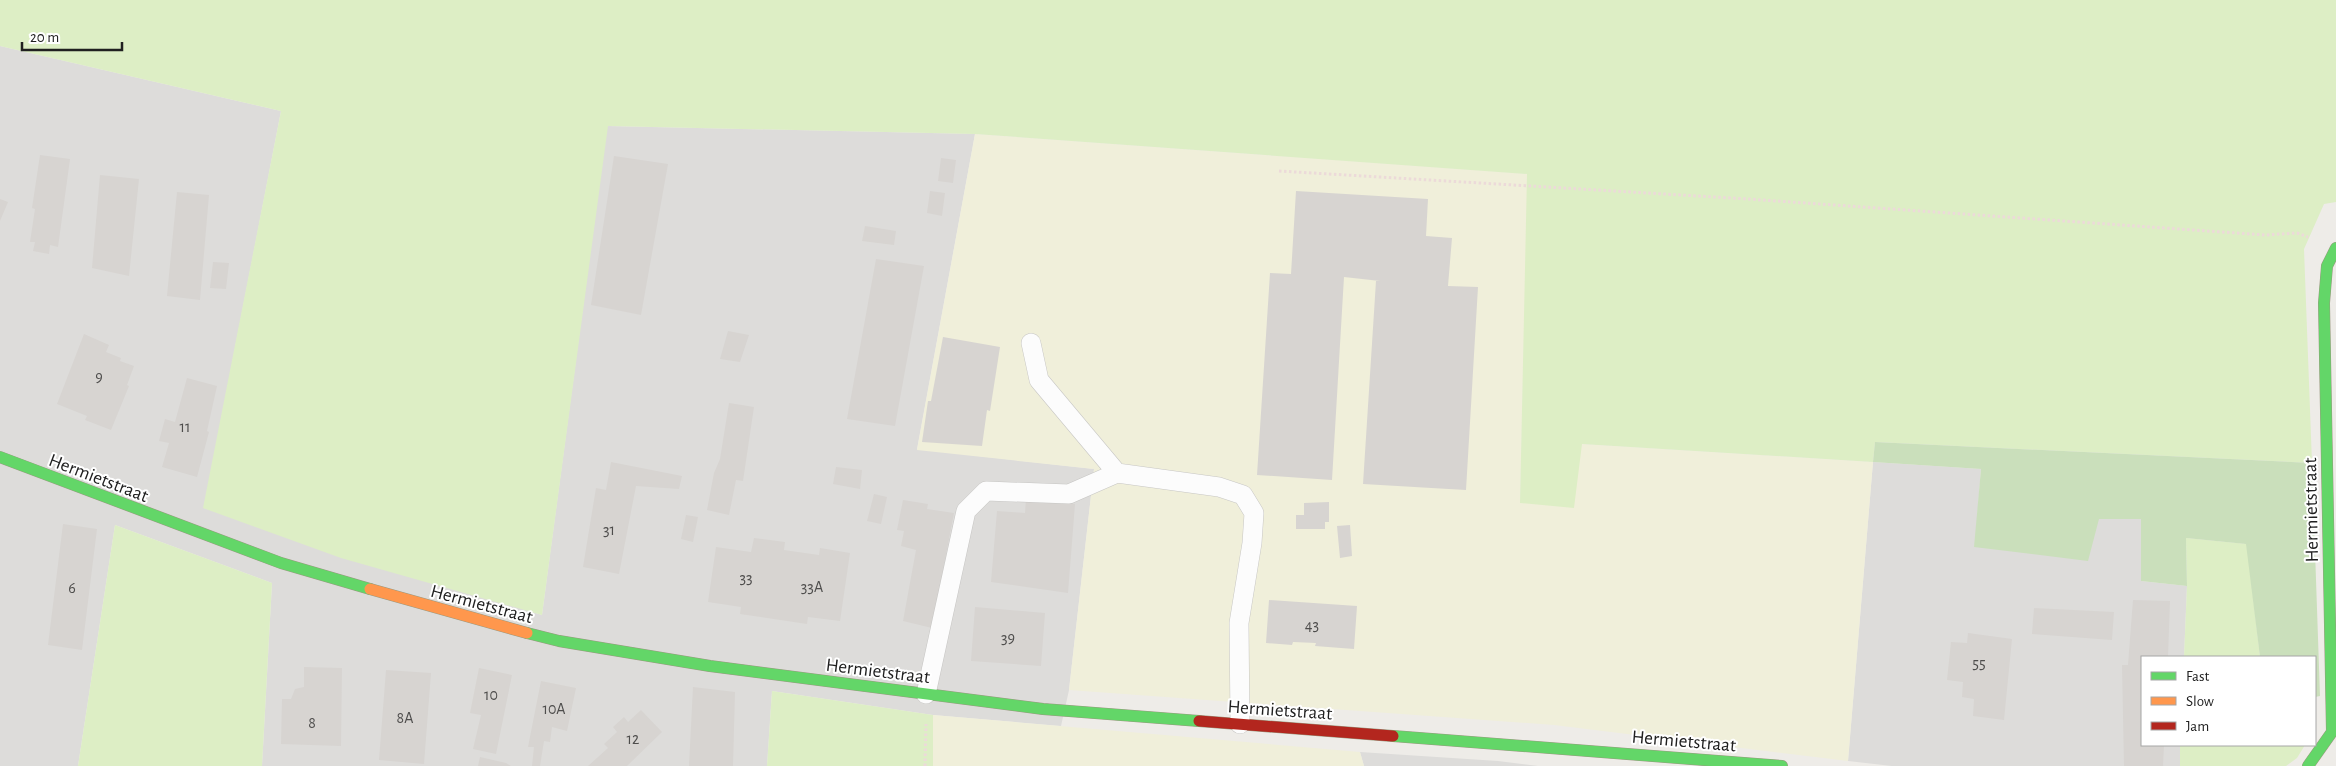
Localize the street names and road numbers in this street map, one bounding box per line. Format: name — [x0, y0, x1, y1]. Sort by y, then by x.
street label: Hermietstraat — [46, 451, 151, 506]
street label: Hermietstraat — [2301, 457, 2322, 563]
street label: Hermietstraat — [429, 582, 535, 627]
street label: Hermietstraat — [825, 656, 931, 687]
street label: Hermietstraat — [1227, 697, 1333, 724]
street label: Hermietstraat — [1631, 727, 1737, 756]

